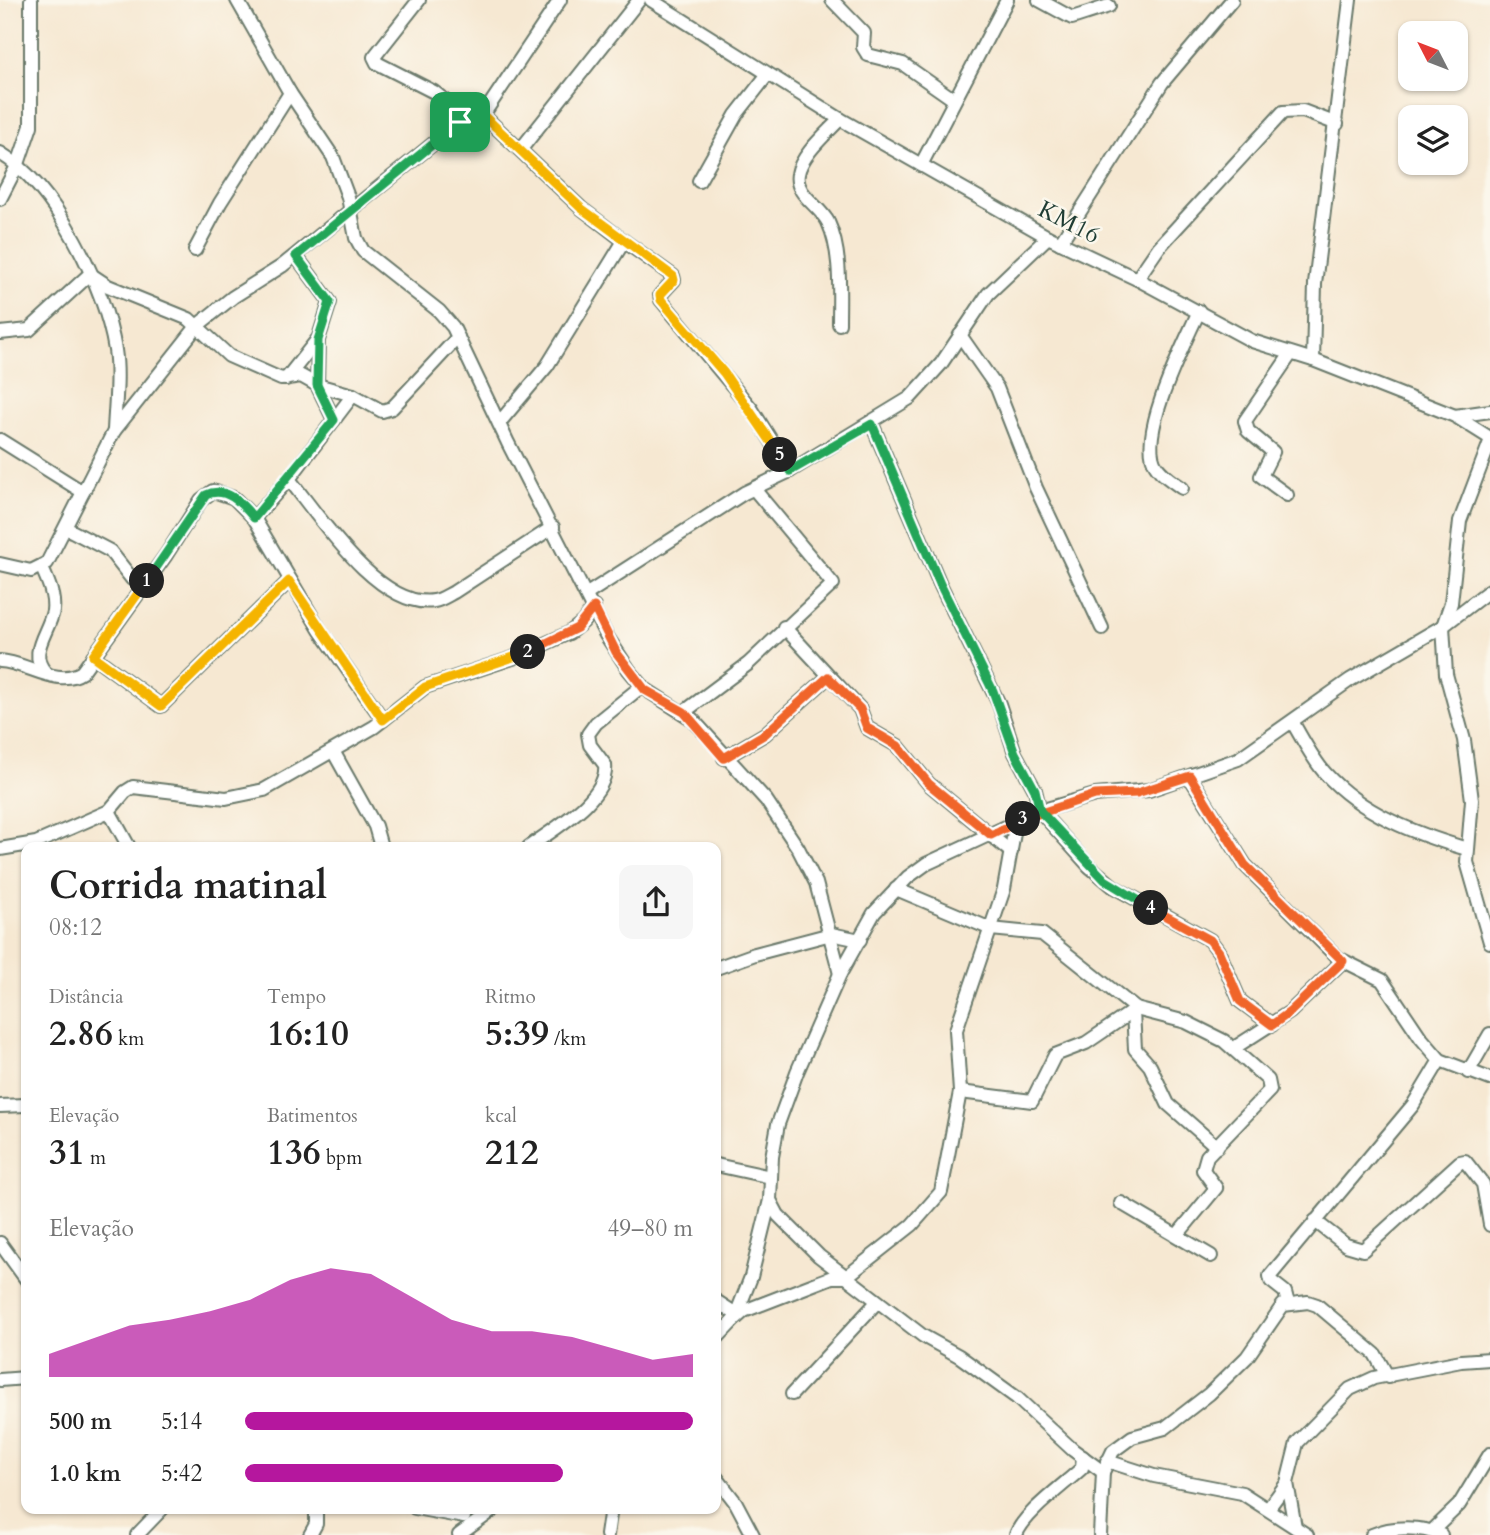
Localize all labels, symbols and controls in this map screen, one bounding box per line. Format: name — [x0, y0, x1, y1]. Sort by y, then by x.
north arrow — [1398, 21, 1468, 91]
map controls — [1398, 21, 1468, 175]
pin — [430, 92, 490, 152]
icon: arrive — [441, 103, 479, 141]
button: layers — [1398, 105, 1468, 175]
street label: KM16 — [1032, 193, 1105, 252]
pin: 5 — [762, 438, 798, 472]
text: 5 — [775, 441, 784, 467]
pin: 1 — [130, 564, 164, 598]
text: 1 — [142, 567, 151, 593]
pin: 2 — [510, 634, 546, 670]
text: 2 — [523, 638, 532, 664]
pin: 3 — [1006, 802, 1040, 836]
text: 3 — [1018, 805, 1027, 831]
text: Corrida matinal — [49, 860, 327, 912]
button: share — [619, 865, 693, 939]
pin: 4 — [1134, 890, 1168, 926]
text: 4 — [1146, 894, 1155, 920]
text: 08:12 — [49, 912, 102, 943]
text: Distância — [49, 984, 123, 1010]
text: Tempo — [267, 984, 326, 1010]
text: Ritmo — [485, 984, 536, 1010]
text: 2.86 — [49, 1010, 113, 1058]
text: 16:10 — [267, 1010, 349, 1058]
text: 5:39 — [485, 1010, 549, 1058]
text: km — [113, 1026, 144, 1052]
text: /km — [549, 1026, 586, 1052]
text: Elevação — [49, 1103, 119, 1129]
text: Batimentos — [267, 1103, 358, 1129]
text: kcal — [485, 1103, 517, 1129]
text: 31 — [49, 1129, 85, 1177]
text: 136 — [267, 1129, 321, 1177]
text: 212 — [485, 1129, 539, 1177]
text: m — [85, 1145, 106, 1171]
text: bpm — [321, 1145, 362, 1171]
text: Elevação — [49, 1213, 134, 1244]
text: 49–80 m — [608, 1213, 693, 1244]
text: 500 m — [49, 1406, 112, 1437]
text: 5:14 — [161, 1406, 202, 1437]
text: 1.0 km — [49, 1458, 121, 1489]
text: 5:42 — [161, 1458, 202, 1489]

